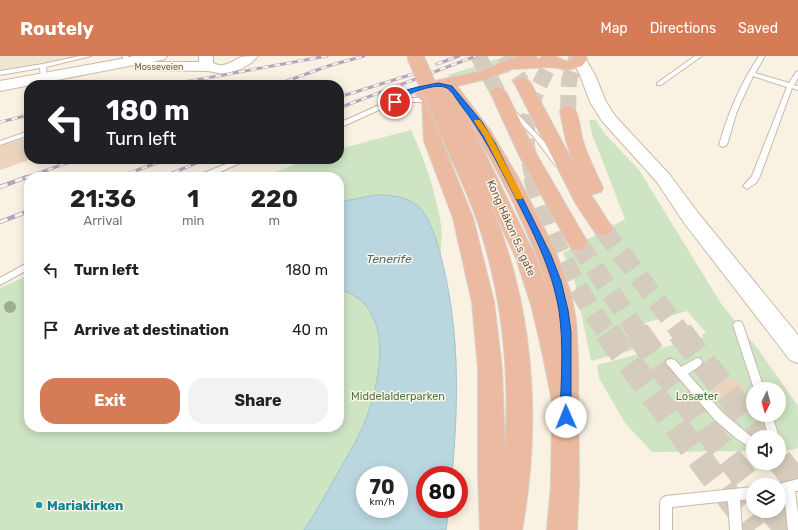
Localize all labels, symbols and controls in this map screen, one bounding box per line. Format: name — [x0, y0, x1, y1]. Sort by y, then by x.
text: Routely — [20, 17, 94, 40]
text: Map — [601, 20, 628, 37]
text: Directions — [650, 20, 716, 37]
text: Saved — [738, 20, 778, 37]
street label: Mosseveien — [135, 62, 183, 72]
pin — [378, 85, 412, 119]
icon: arrive — [384, 91, 406, 113]
text: 180 m — [106, 94, 190, 127]
icon: left — [40, 96, 92, 148]
text: Turn left — [106, 128, 176, 150]
street label: Kong Håkon 5.s gate — [484, 178, 538, 278]
text: 21:36 — [70, 185, 136, 213]
text: 1 — [187, 185, 199, 213]
text: 220 — [250, 185, 298, 213]
text: Arrival — [83, 213, 122, 228]
text: min — [182, 213, 205, 228]
text: m — [268, 213, 280, 228]
water label: Tenerife — [366, 252, 412, 266]
icon: left — [40, 259, 62, 281]
text: Turn left — [74, 261, 139, 279]
text: 180 m — [286, 261, 328, 279]
icon: arrive — [40, 319, 62, 341]
text: Arrive at destination — [74, 321, 229, 339]
text: 40 m — [292, 321, 328, 339]
button: Exit — [40, 378, 180, 424]
button: Share — [188, 378, 328, 424]
north arrow — [746, 382, 786, 422]
map controls — [746, 382, 786, 518]
park label: Middelalderparken — [351, 390, 445, 403]
park label: Losæter — [676, 390, 719, 403]
position arrow — [545, 396, 587, 438]
button: sound — [746, 430, 786, 470]
speed limit sign: 80 — [416, 466, 468, 518]
text: 70 — [369, 475, 395, 499]
button: layers — [746, 478, 786, 518]
text: km/h — [370, 496, 394, 508]
place label: Mariakirken — [47, 498, 123, 513]
marker: Mariakirken — [34, 500, 44, 510]

